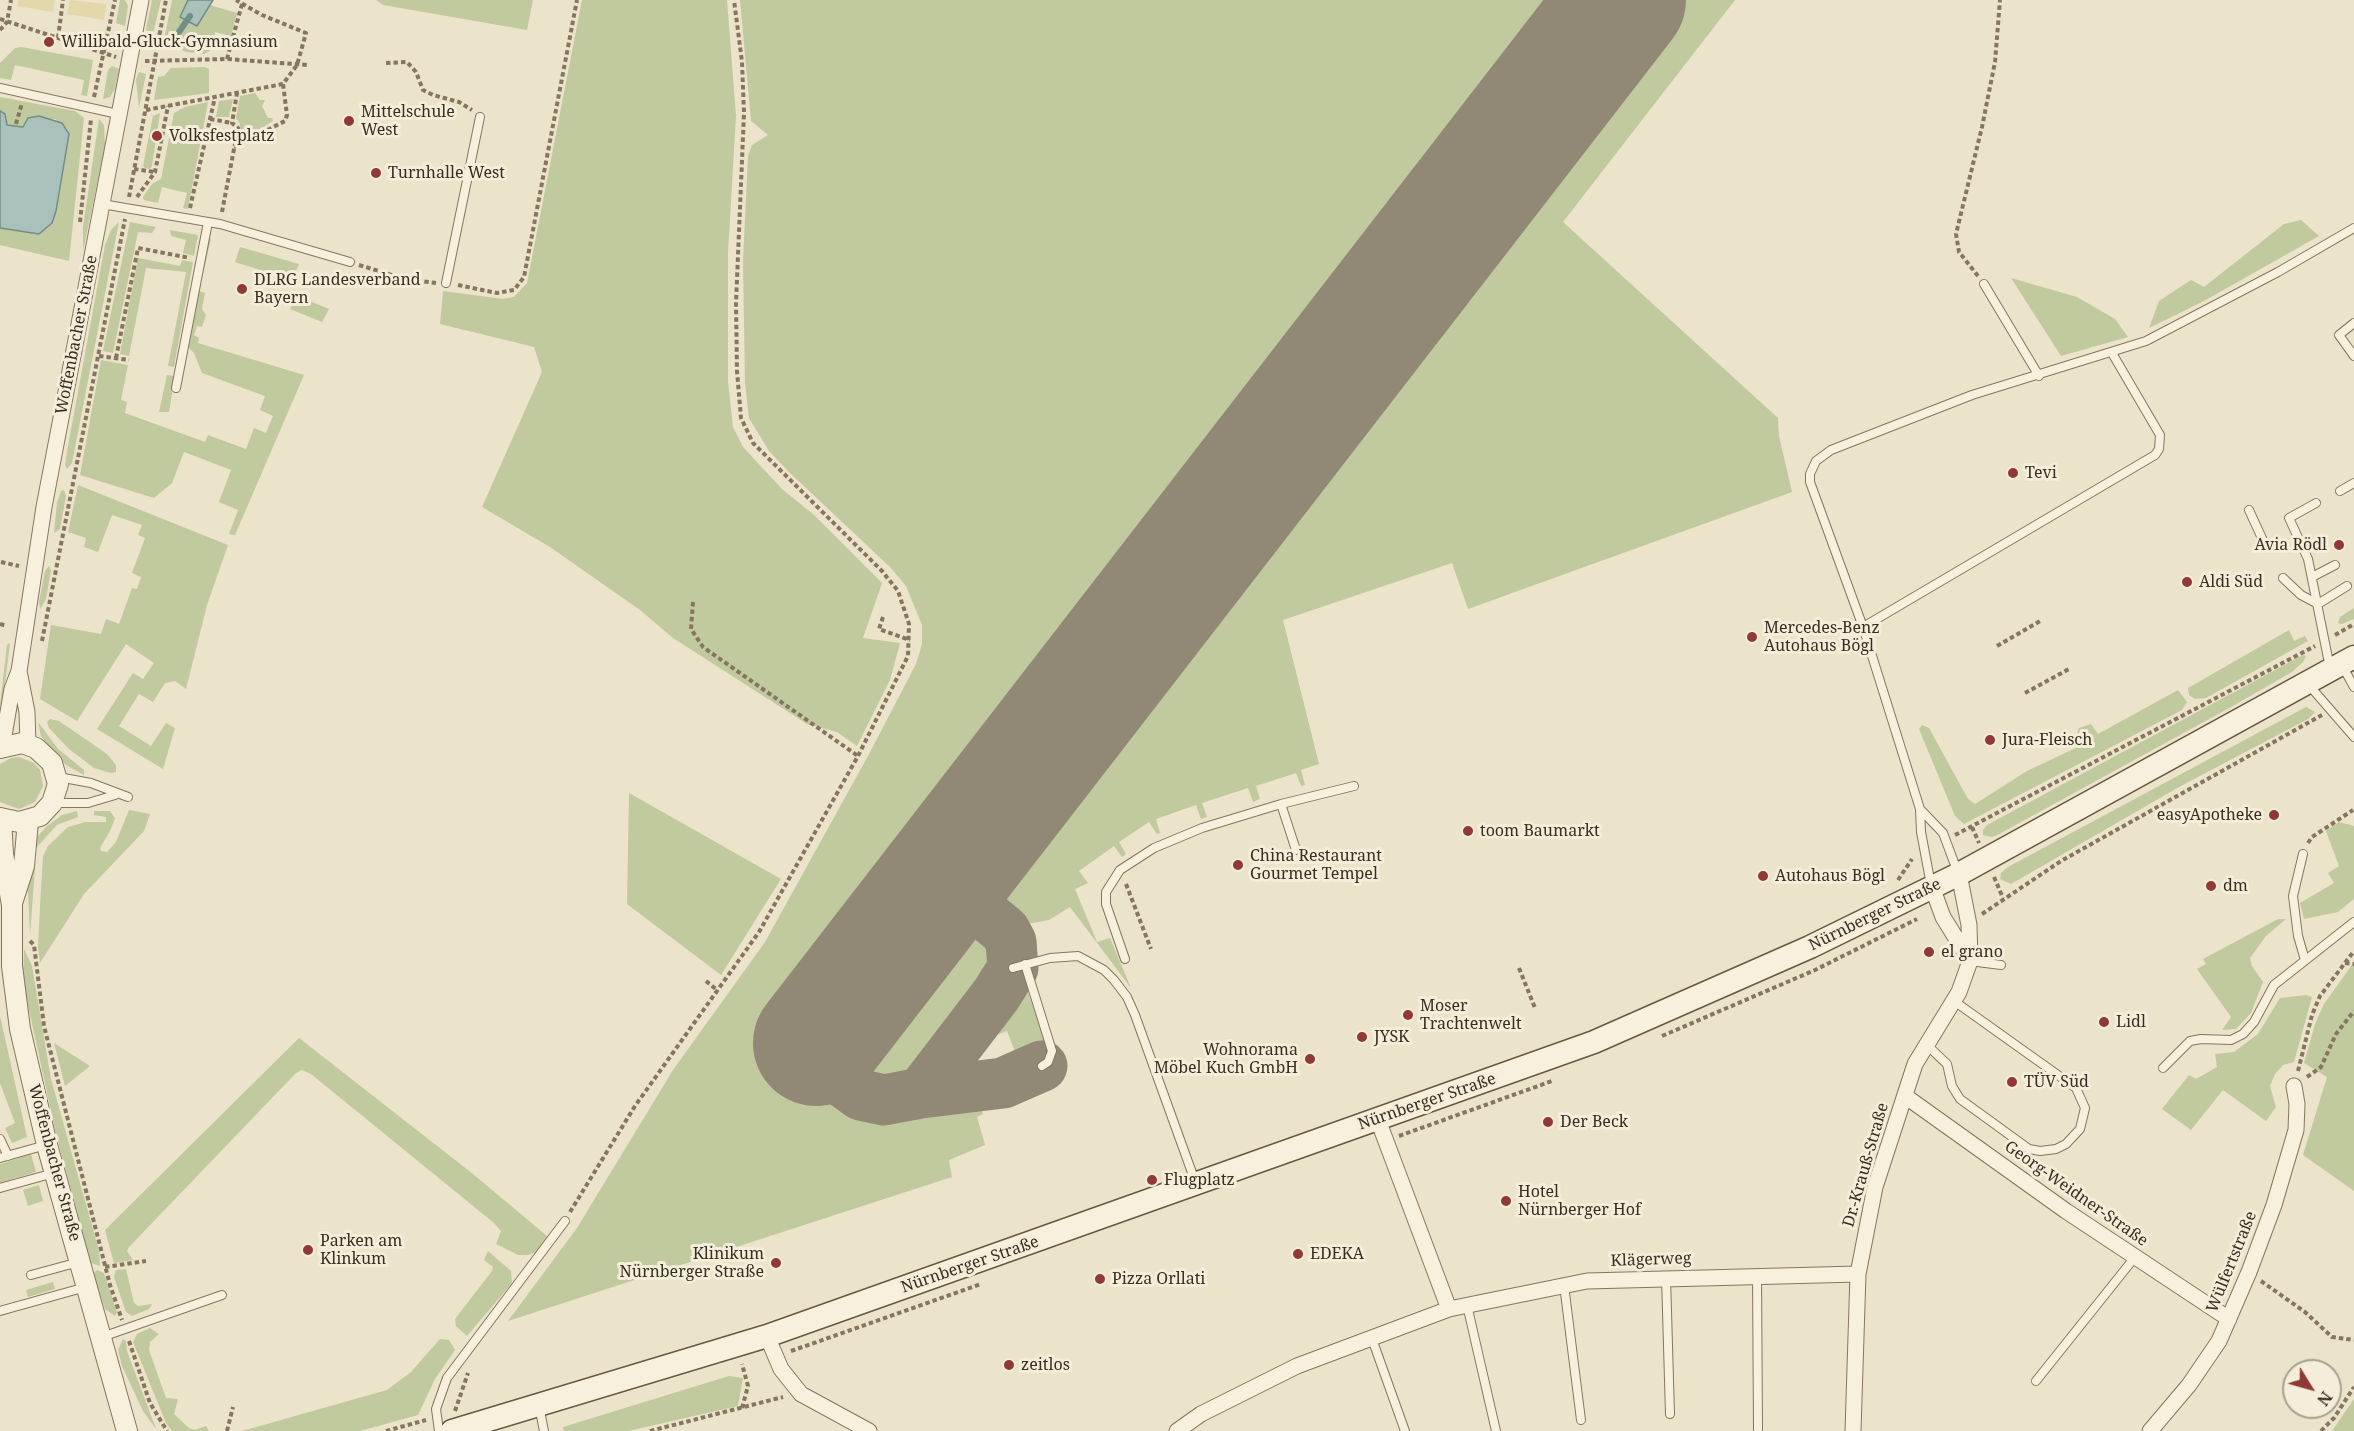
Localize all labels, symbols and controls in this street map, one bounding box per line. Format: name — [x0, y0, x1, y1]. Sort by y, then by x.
place label: Willibald-Gluck-Gymnasium — [61, 32, 278, 52]
marker: Willibald-Gluck-Gymnasium — [42, 35, 56, 49]
place label: Mittelschule West — [361, 102, 455, 140]
marker: Mittelschule West — [342, 114, 356, 128]
place label: Volksfestplatz — [169, 126, 275, 146]
marker: Volksfestplatz — [150, 129, 164, 143]
place label: Turnhalle West — [388, 163, 505, 183]
marker: Turnhalle West — [369, 166, 383, 180]
street label: Woffenbacher Straße — [52, 254, 102, 416]
place label: DLRG Landesverband Bayern — [254, 270, 421, 308]
marker: DLRG Landesverband Bayern — [235, 282, 249, 296]
place label: Tevi — [2025, 463, 2057, 483]
marker: Tevi — [2006, 466, 2020, 480]
place label: Avia Rödl — [2255, 535, 2327, 555]
marker: Avia Rödl — [2332, 538, 2346, 552]
place label: Aldi Süd — [2199, 572, 2263, 592]
marker: Aldi Süd — [2180, 575, 2194, 589]
place label: Mercedes-Benz Autohaus Bögl — [1764, 618, 1880, 656]
marker: Mercedes-Benz Autohaus Bögl — [1745, 630, 1759, 644]
place label: Jura-Fleisch — [2002, 730, 2092, 750]
marker: Jura-Fleisch — [1983, 733, 1997, 747]
place label: easyApotheke — [2157, 805, 2262, 825]
marker: easyApotheke — [2267, 808, 2281, 822]
place label: toom Baumarkt — [1480, 821, 1600, 841]
marker: toom Baumarkt — [1461, 824, 1475, 838]
place label: China Restaurant Gourmet Tempel — [1250, 846, 1382, 884]
marker: China Restaurant Gourmet Tempel — [1231, 858, 1245, 872]
place label: Autohaus Bögl — [1775, 866, 1885, 886]
marker: Autohaus Bögl — [1756, 869, 1770, 883]
street label: Nürnberger Straße — [1806, 875, 1944, 955]
place label: dm — [2223, 876, 2248, 896]
marker: dm — [2204, 879, 2218, 893]
place label: el grano — [1941, 942, 2003, 962]
marker: el grano — [1922, 945, 1936, 959]
place label: Moser Trachtenwelt — [1420, 996, 1522, 1034]
marker: Moser Trachtenwelt — [1401, 1008, 1415, 1022]
place label: Lidl — [2116, 1012, 2146, 1032]
marker: Lidl — [2097, 1015, 2111, 1029]
place label: JYSK — [1374, 1027, 1409, 1047]
marker: JYSK — [1355, 1030, 1369, 1044]
place label: Wohnorama Möbel Kuch GmbH — [1154, 1040, 1298, 1078]
marker: Wohnorama Möbel Kuch GmbH — [1303, 1052, 1317, 1066]
street label: Nürnberger Straße — [1356, 1069, 1498, 1135]
place label: TÜV Süd — [2024, 1072, 2089, 1092]
marker: TÜV Süd — [2005, 1075, 2019, 1089]
street label: Woffenbacher Straße — [24, 1082, 84, 1244]
street label: Dr.-Krauß-Straße — [1839, 1101, 1893, 1229]
place label: Der Beck — [1560, 1112, 1628, 1132]
marker: Der Beck — [1541, 1115, 1555, 1129]
street label: Georg-Weidner-Straße — [2001, 1137, 2151, 1251]
place label: Flugplatz — [1164, 1170, 1235, 1190]
marker: Flugplatz — [1145, 1173, 1159, 1187]
place label: Hotel Nürnberger Hof — [1518, 1182, 1641, 1220]
marker: Hotel Nürnberger Hof — [1499, 1194, 1513, 1208]
street label: Wülfertstraße — [2203, 1209, 2261, 1315]
place label: Parken am Klinkum — [320, 1231, 402, 1269]
street label: Nürnberger Straße — [899, 1232, 1041, 1298]
marker: Parken am Klinkum — [301, 1243, 315, 1257]
place label: Klinikum Nürnberger Straße — [620, 1244, 764, 1282]
place label: EDEKA — [1310, 1244, 1364, 1264]
marker: EDEKA — [1291, 1247, 1305, 1261]
street label: Klägerweg — [1610, 1249, 1692, 1271]
marker: Klinikum Nürnberger Straße — [769, 1256, 783, 1270]
place label: Pizza Orllati — [1112, 1269, 1205, 1289]
marker: Pizza Orllati — [1093, 1272, 1107, 1286]
place label: zeitlos — [1021, 1355, 1070, 1375]
marker: zeitlos — [1002, 1358, 1016, 1372]
north arrow — [2282, 1359, 2342, 1419]
text: N — [2312, 1387, 2337, 1410]

